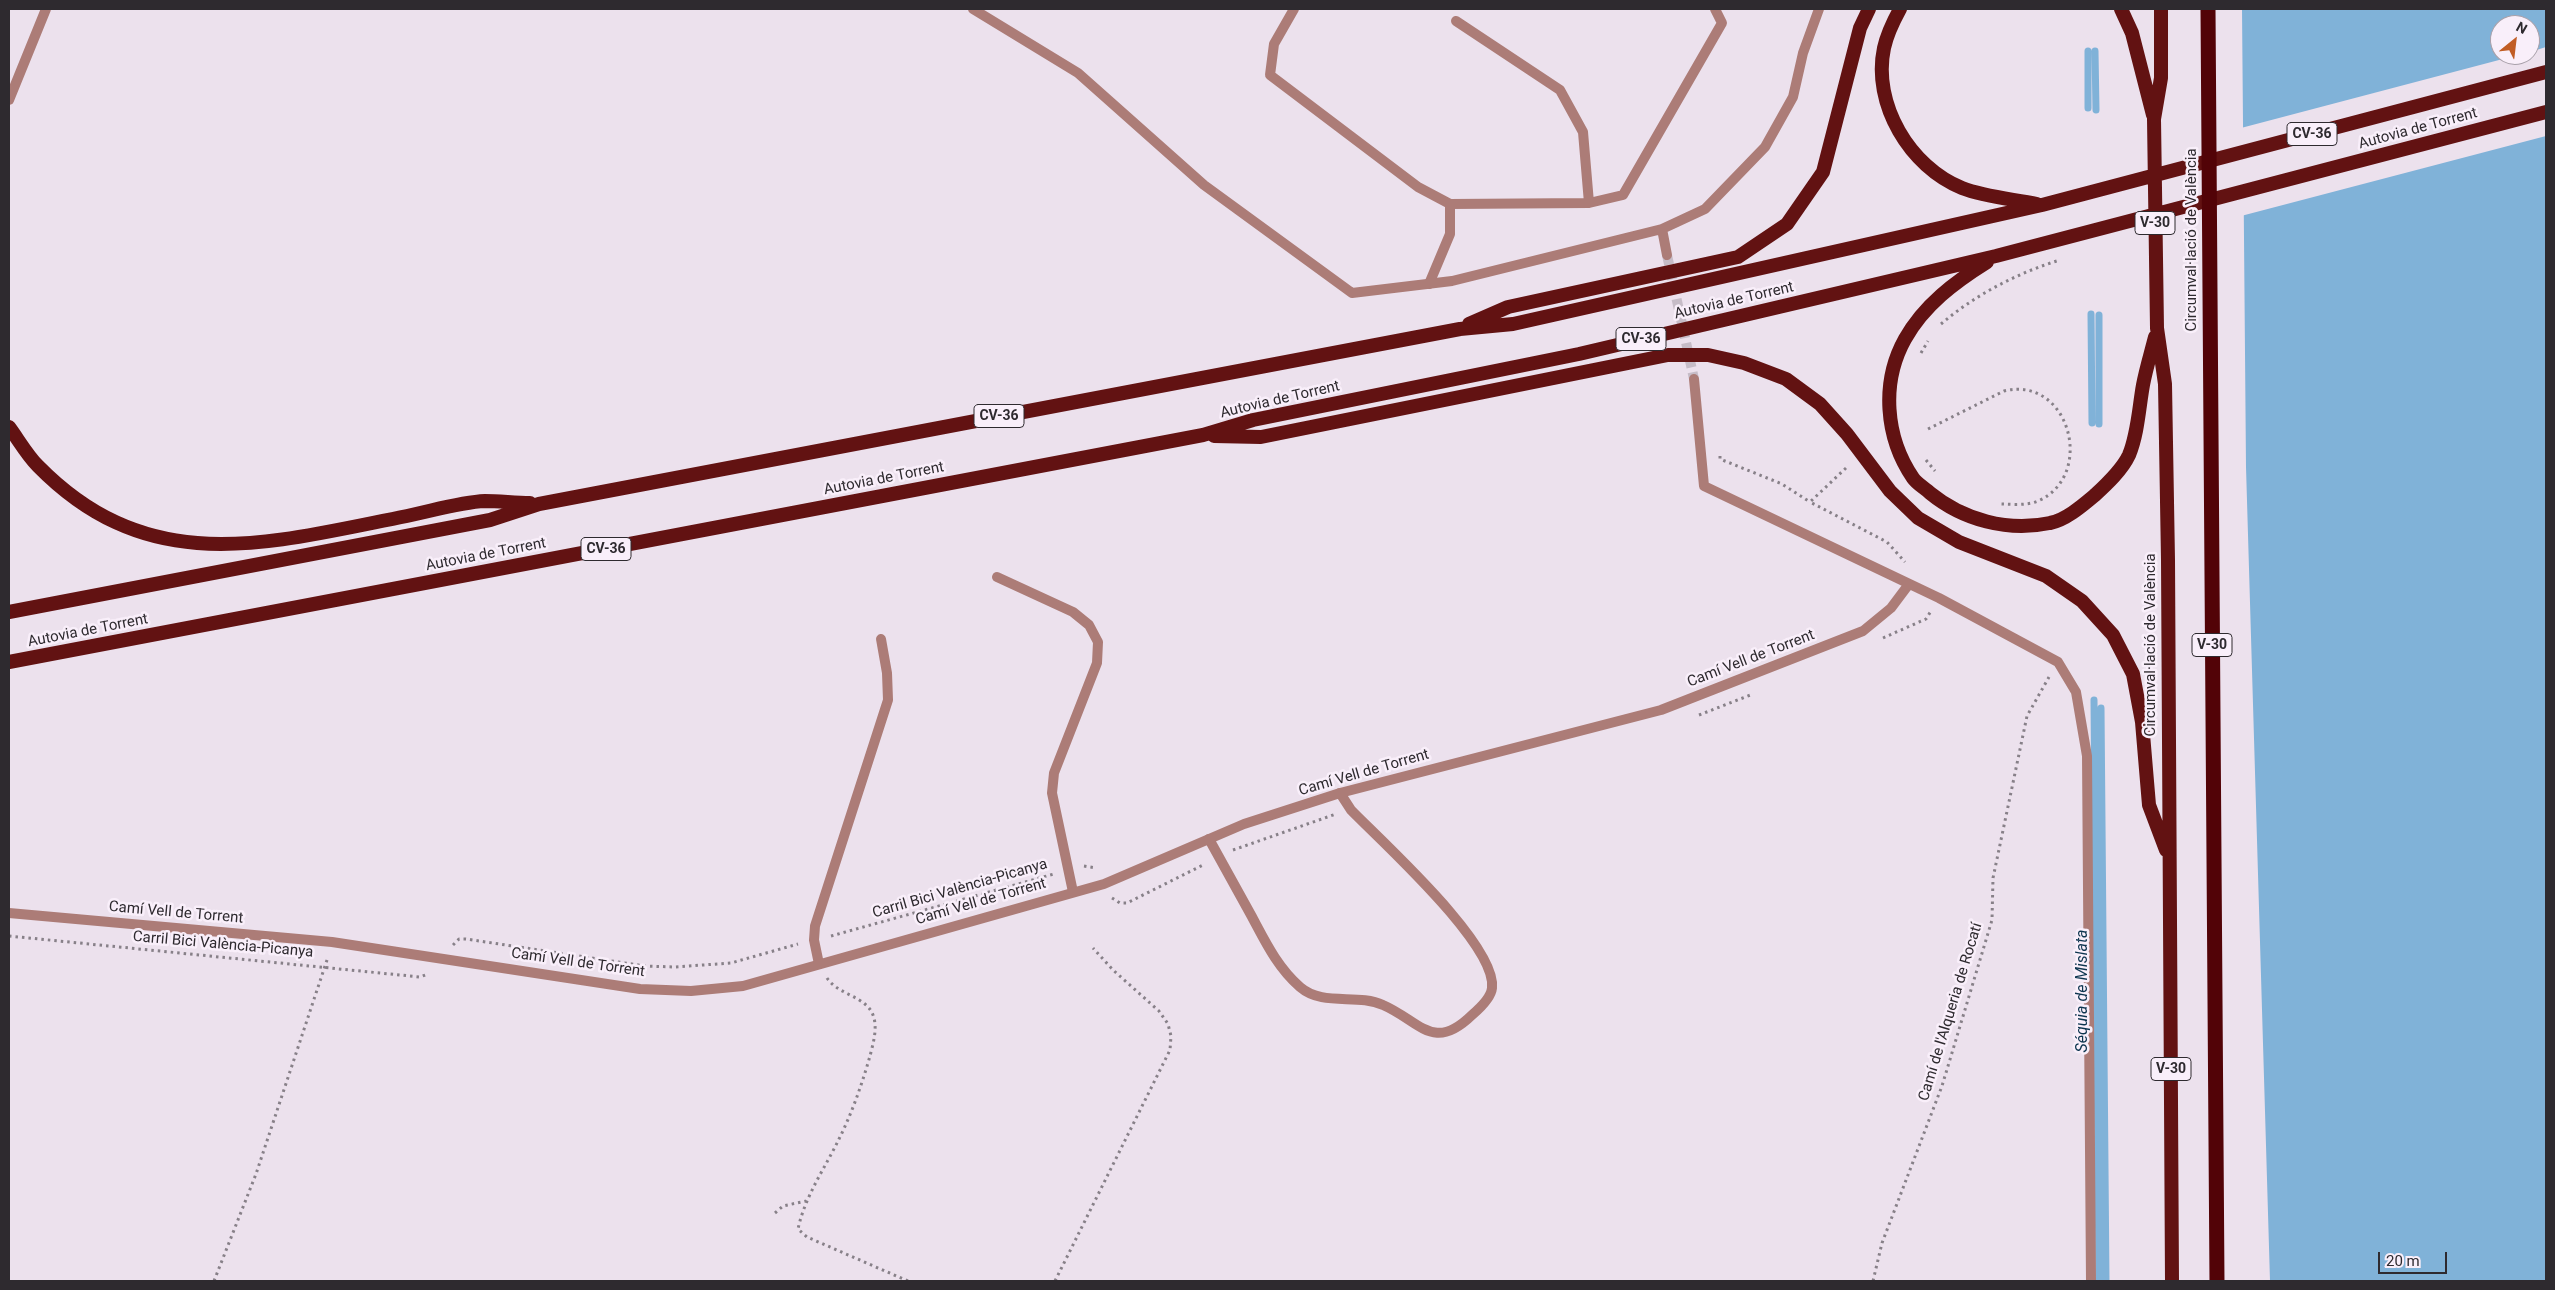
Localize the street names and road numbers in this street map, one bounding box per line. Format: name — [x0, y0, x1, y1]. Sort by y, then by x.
street label: Autovia de Torrent — [2357, 105, 2479, 153]
road number: CV-36 — [2287, 122, 2337, 146]
street label: Circumval·lació de València — [2183, 148, 2201, 332]
road number: V-30 — [2135, 212, 2175, 234]
street label: Autovia de Torrent — [1673, 279, 1795, 323]
road number: CV-36 — [1616, 328, 1666, 350]
street label: Autovia de Torrent — [1219, 378, 1341, 422]
road number: CV-36 — [974, 404, 1024, 428]
street label: Autovia de Torrent — [822, 459, 946, 499]
street label: Autovia de Torrent — [424, 535, 548, 575]
road number: CV-36 — [581, 538, 631, 560]
street label: Circumval·lació de València — [2142, 553, 2160, 737]
street label: Autovia de Torrent — [26, 611, 150, 651]
street label: Camí Vell de Torrent — [1685, 626, 1817, 692]
road number: V-30 — [2192, 634, 2232, 656]
street label: Camí Vell de Torrent — [1297, 746, 1431, 800]
street label: Carril Bici València-Picanya — [871, 855, 1049, 923]
street label: Camí Vell de Torrent — [914, 875, 1048, 929]
street label: Camí Vell de Torrent — [108, 898, 244, 928]
street label: Camí de l'Alqueria de Rocatí — [1915, 921, 1987, 1103]
street label: Carril Bici València-Picanya — [132, 928, 314, 962]
street label: Camí Vell de Torrent — [510, 945, 646, 981]
road number: V-30 — [2151, 1058, 2191, 1080]

